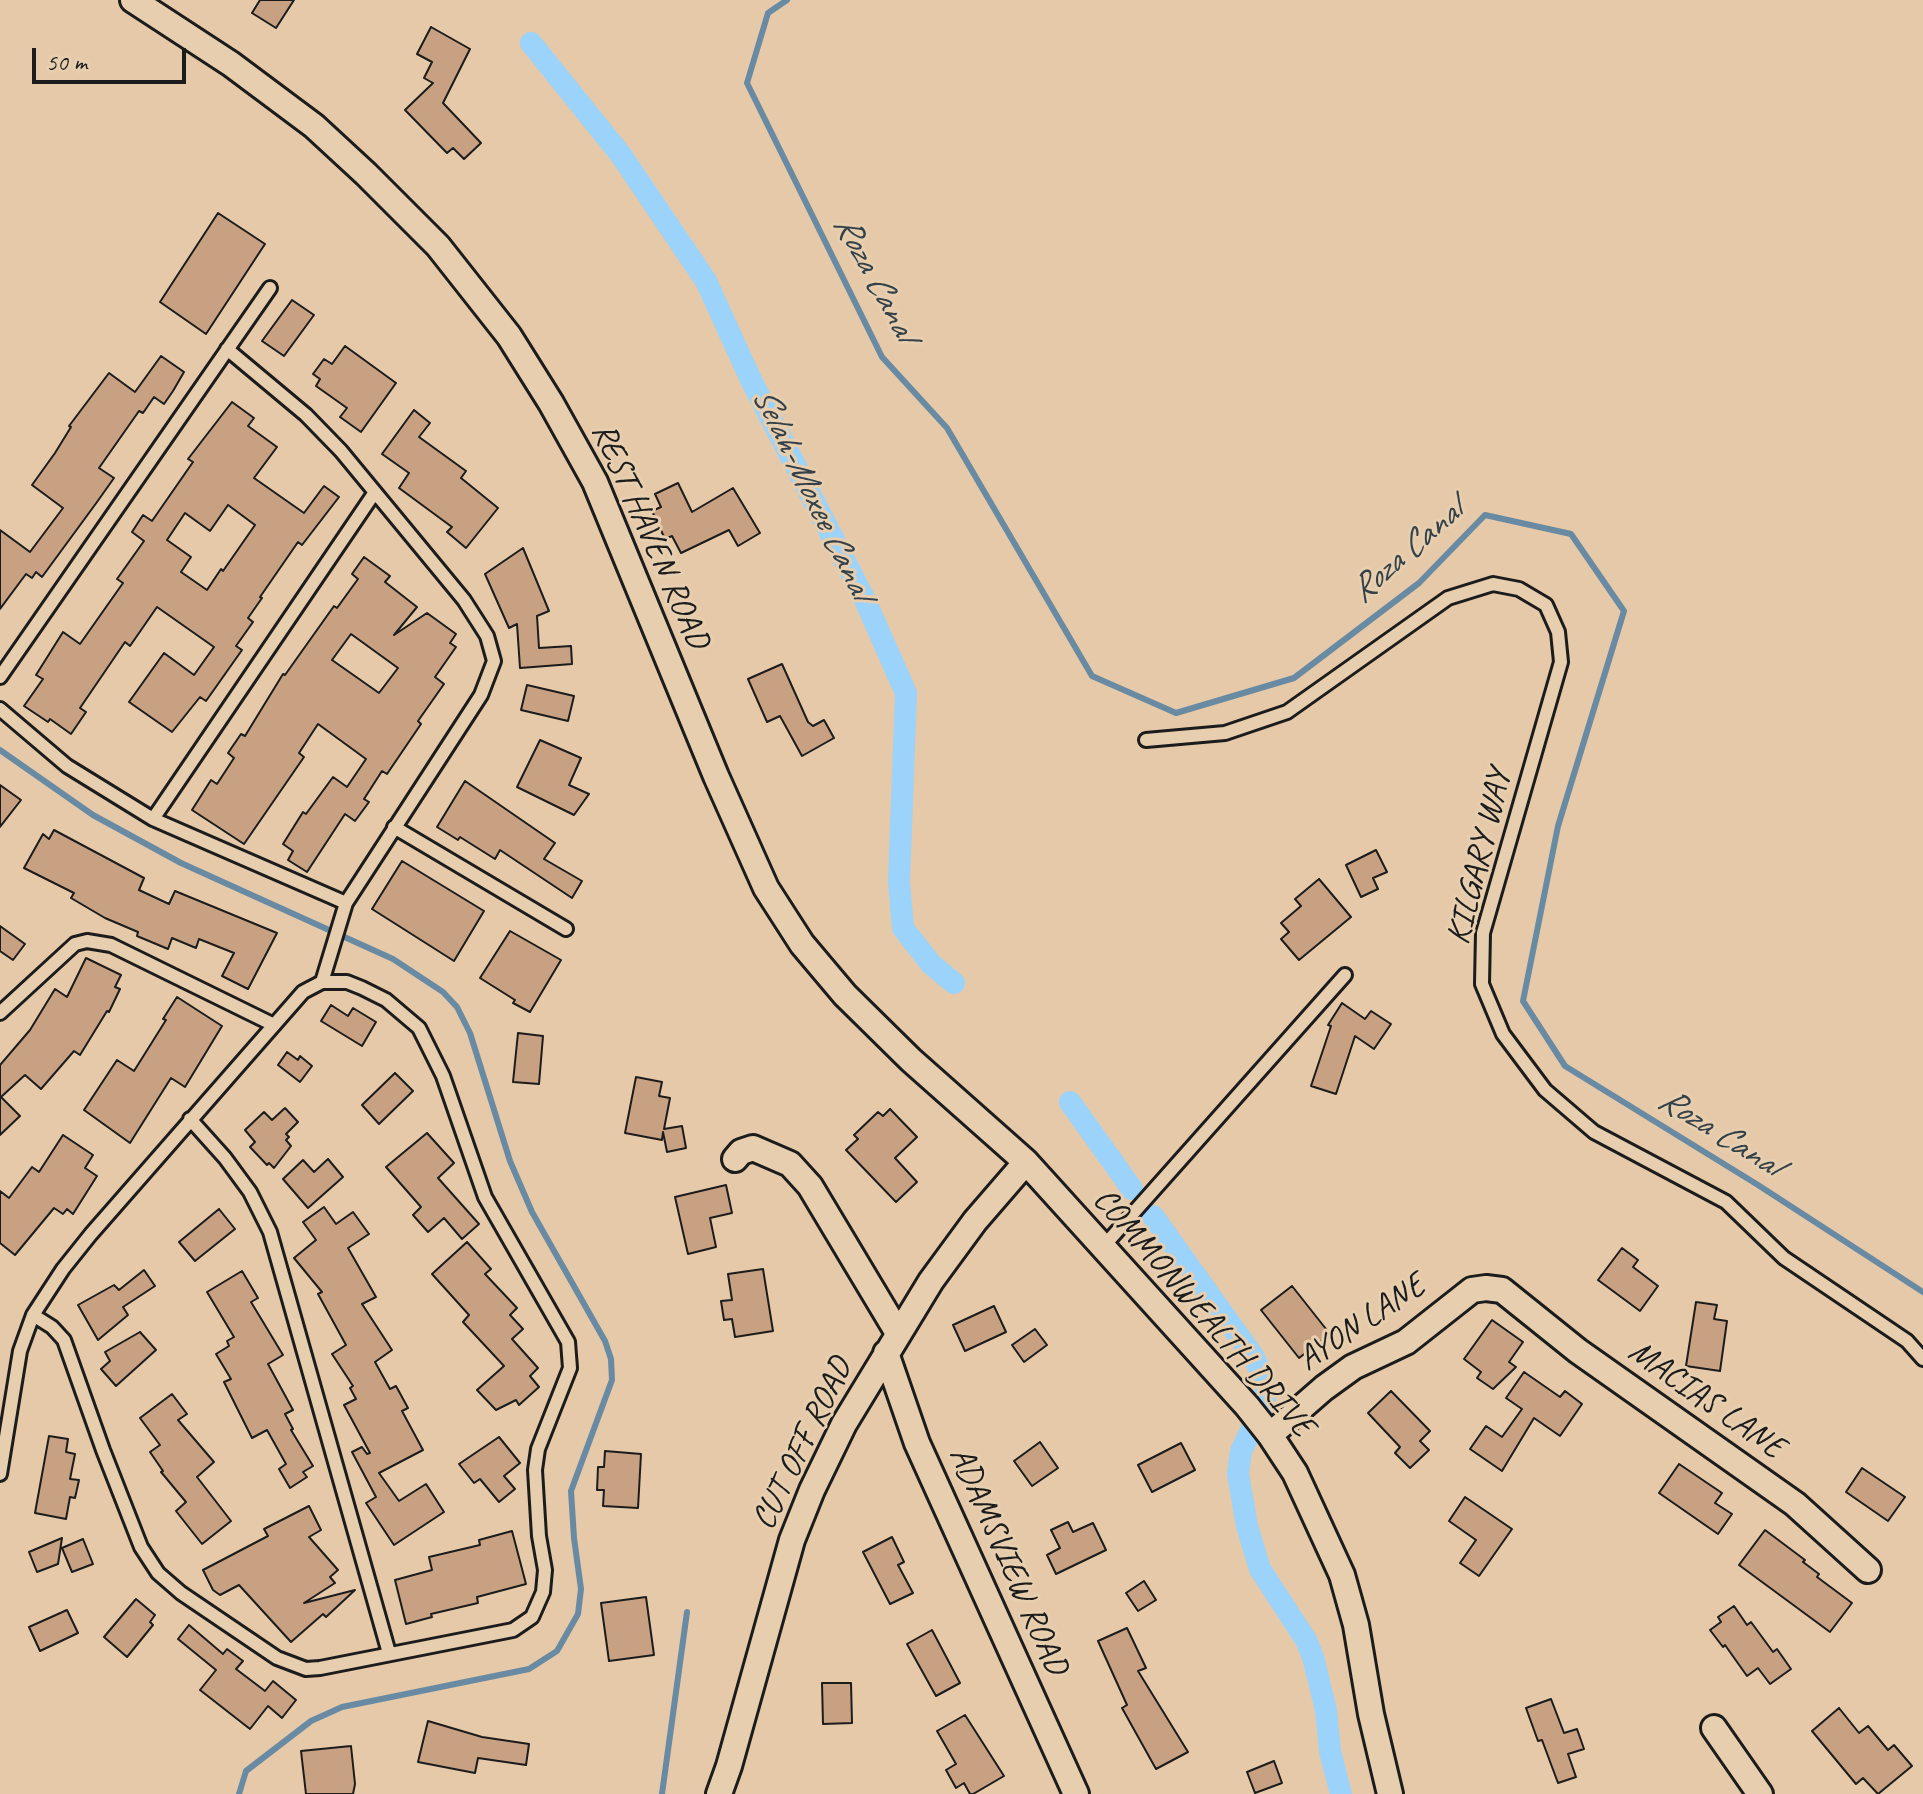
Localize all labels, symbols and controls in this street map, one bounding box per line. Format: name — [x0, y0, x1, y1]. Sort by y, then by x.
scale bar — [36, 32, 190, 82]
text: 50 m — [46, 47, 87, 77]
water label: Roza Canal — [823, 208, 925, 348]
water label: Selah-Moxee Canal — [741, 380, 881, 606]
street label: REST HAVEN ROAD — [582, 417, 718, 655]
water label: Roza Canal — [1342, 491, 1472, 613]
street label: KILGARY WAY — [1439, 765, 1521, 949]
water label: Roza Canal — [1650, 1079, 1788, 1187]
street label: COMMONWEALTH DRIVE — [1084, 1180, 1322, 1446]
street label: AYON LANE — [1291, 1266, 1433, 1380]
street label: MACIAS LANE — [1620, 1332, 1792, 1468]
street label: CUT OFF ROAD — [744, 1352, 862, 1536]
street label: ADAMSVIEW ROAD — [939, 1441, 1077, 1681]

